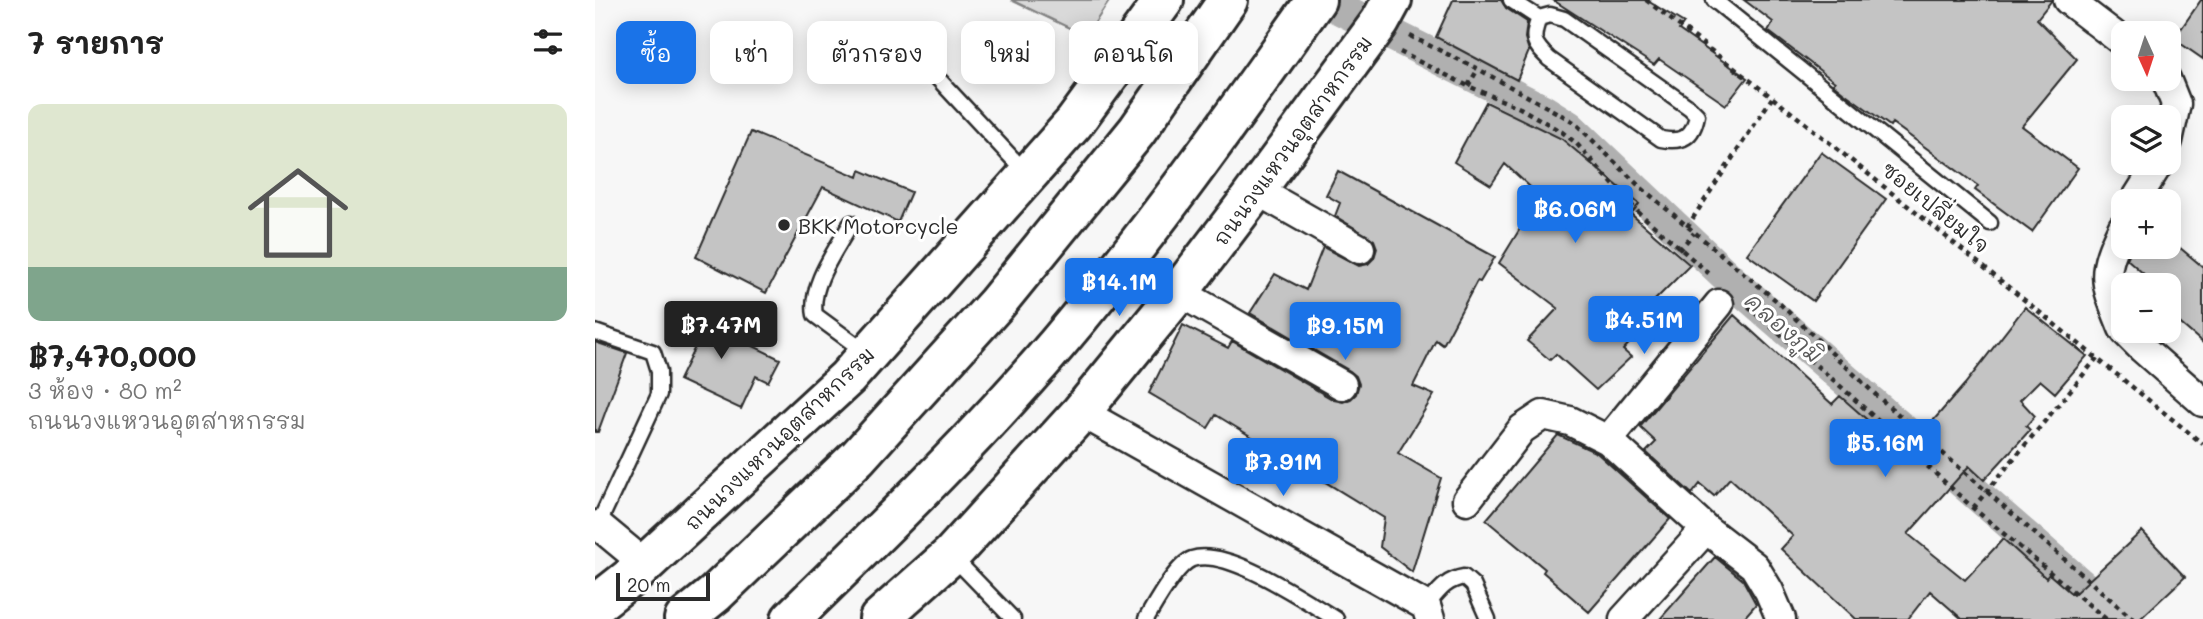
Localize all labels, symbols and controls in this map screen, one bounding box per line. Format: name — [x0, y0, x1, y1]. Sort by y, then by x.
chip: ซื้อ — [616, 21, 696, 84]
chip: เช่า — [710, 21, 793, 84]
chip: ตัวกรอง — [807, 21, 947, 84]
chip: ใหม่ — [961, 21, 1055, 84]
chip: คอนโด — [1069, 21, 1198, 84]
north arrow — [2111, 21, 2181, 91]
map controls — [2111, 21, 2181, 343]
text: 7 รายการ — [28, 22, 164, 62]
icon: filters — [529, 23, 567, 61]
street label: ถนนวงแหวนอุตสาหกรรม — [1207, 29, 1381, 253]
button: layers — [2111, 105, 2181, 175]
icon: home — [235, 150, 361, 276]
street label: ซอยเปลี่ยมใจ — [1877, 150, 2000, 259]
pin: ฿6.06M — [1518, 186, 1632, 245]
button: + — [2111, 189, 2181, 259]
text: ฿6.06M — [1533, 193, 1617, 223]
place label: BKK Motorcycle — [798, 212, 959, 239]
marker: BKK Motorcycle — [776, 217, 792, 233]
pin: ฿14.1M — [1062, 258, 1176, 318]
text: ฿14.1M — [1081, 266, 1157, 296]
button: − — [2111, 273, 2181, 343]
water label: คลองภูมิ — [1736, 285, 1829, 372]
pin: ฿4.51M — [1587, 296, 1701, 356]
pin: ฿7.47M — [664, 302, 778, 361]
pin: ฿9.15M — [1288, 302, 1402, 362]
text: ฿4.51M — [1604, 304, 1684, 334]
text: ฿7.47M — [680, 309, 762, 339]
text: ฿9.15M — [1306, 310, 1384, 340]
text: ฿7,470,000 — [28, 335, 196, 375]
street label: ถนนวงแหวนอุตสาหกรรม — [678, 340, 882, 539]
text: 3 ห้อง · 80 m² — [28, 375, 182, 405]
text: ถนนวงแหวนอุตสาหกรรม — [28, 405, 306, 435]
pin: ฿5.16M — [1828, 420, 1942, 479]
text: ฿5.16M — [1846, 427, 1924, 457]
pin: ฿7.91M — [1226, 438, 1340, 498]
text: ฿7.91M — [1244, 446, 1322, 476]
scale bar — [616, 570, 711, 602]
text: 20 m — [627, 572, 671, 597]

